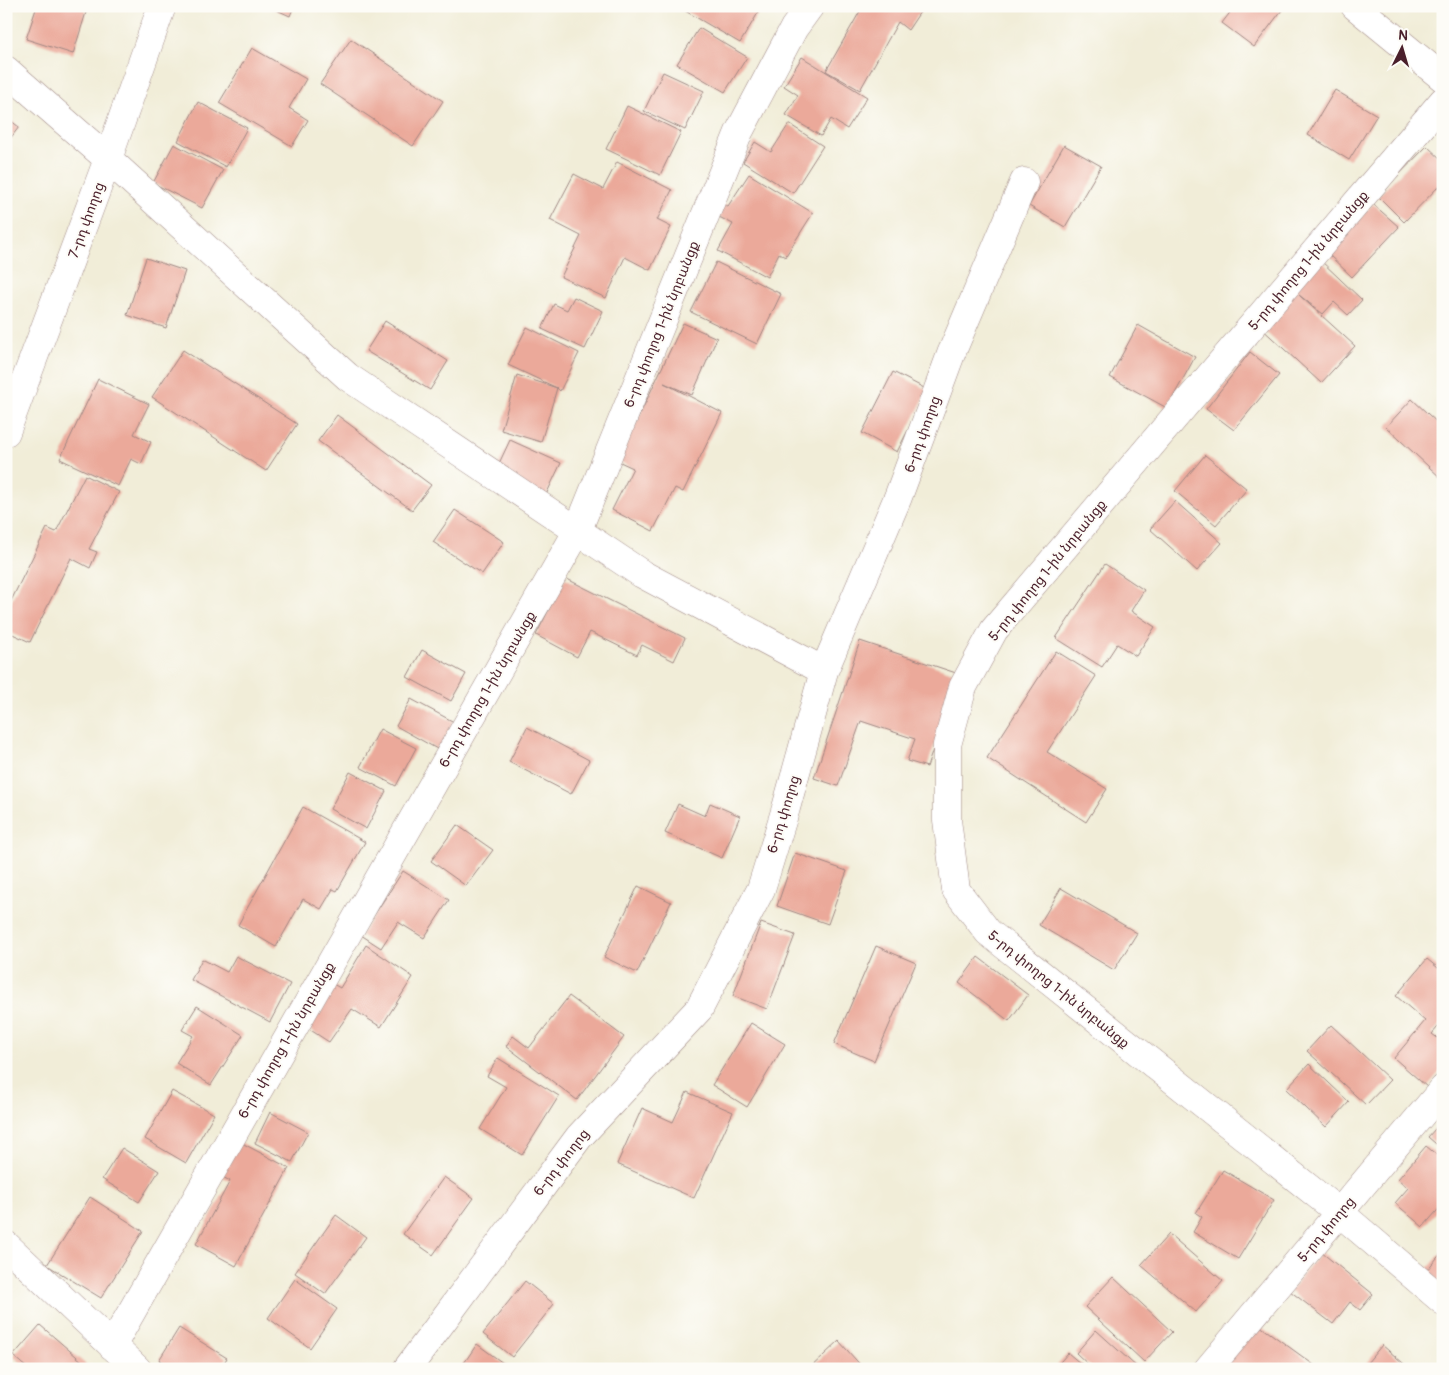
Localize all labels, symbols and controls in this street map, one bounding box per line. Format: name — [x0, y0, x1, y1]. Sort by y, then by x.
north arrow — [1376, 22, 1426, 72]
text: N — [1398, 27, 1409, 44]
street label: 7-րդ փողոց — [65, 180, 108, 261]
street label: 5-րդ փողոց 1-ին նրբանցք — [1245, 187, 1372, 334]
street label: 6-րդ փողոց 1-ին նրբանցք — [620, 238, 703, 410]
street label: 6-րդ փողոց — [901, 393, 944, 475]
street label: 5-րդ փողոց 1-ին նրբանցք — [985, 496, 1110, 645]
street label: 6-րդ փողոց 1-ին նրբանցք — [436, 608, 539, 771]
street label: 6-րդ փողոց — [764, 773, 803, 855]
street label: 5-րդ փողոց 1-ին նրբանցք — [984, 927, 1133, 1052]
street label: 6-րդ փողոց 1-ին նրբանցք — [235, 959, 338, 1122]
street label: 6-րդ փողոց — [530, 1125, 593, 1199]
street label: 5-րդ փողոց — [1294, 1193, 1359, 1265]

